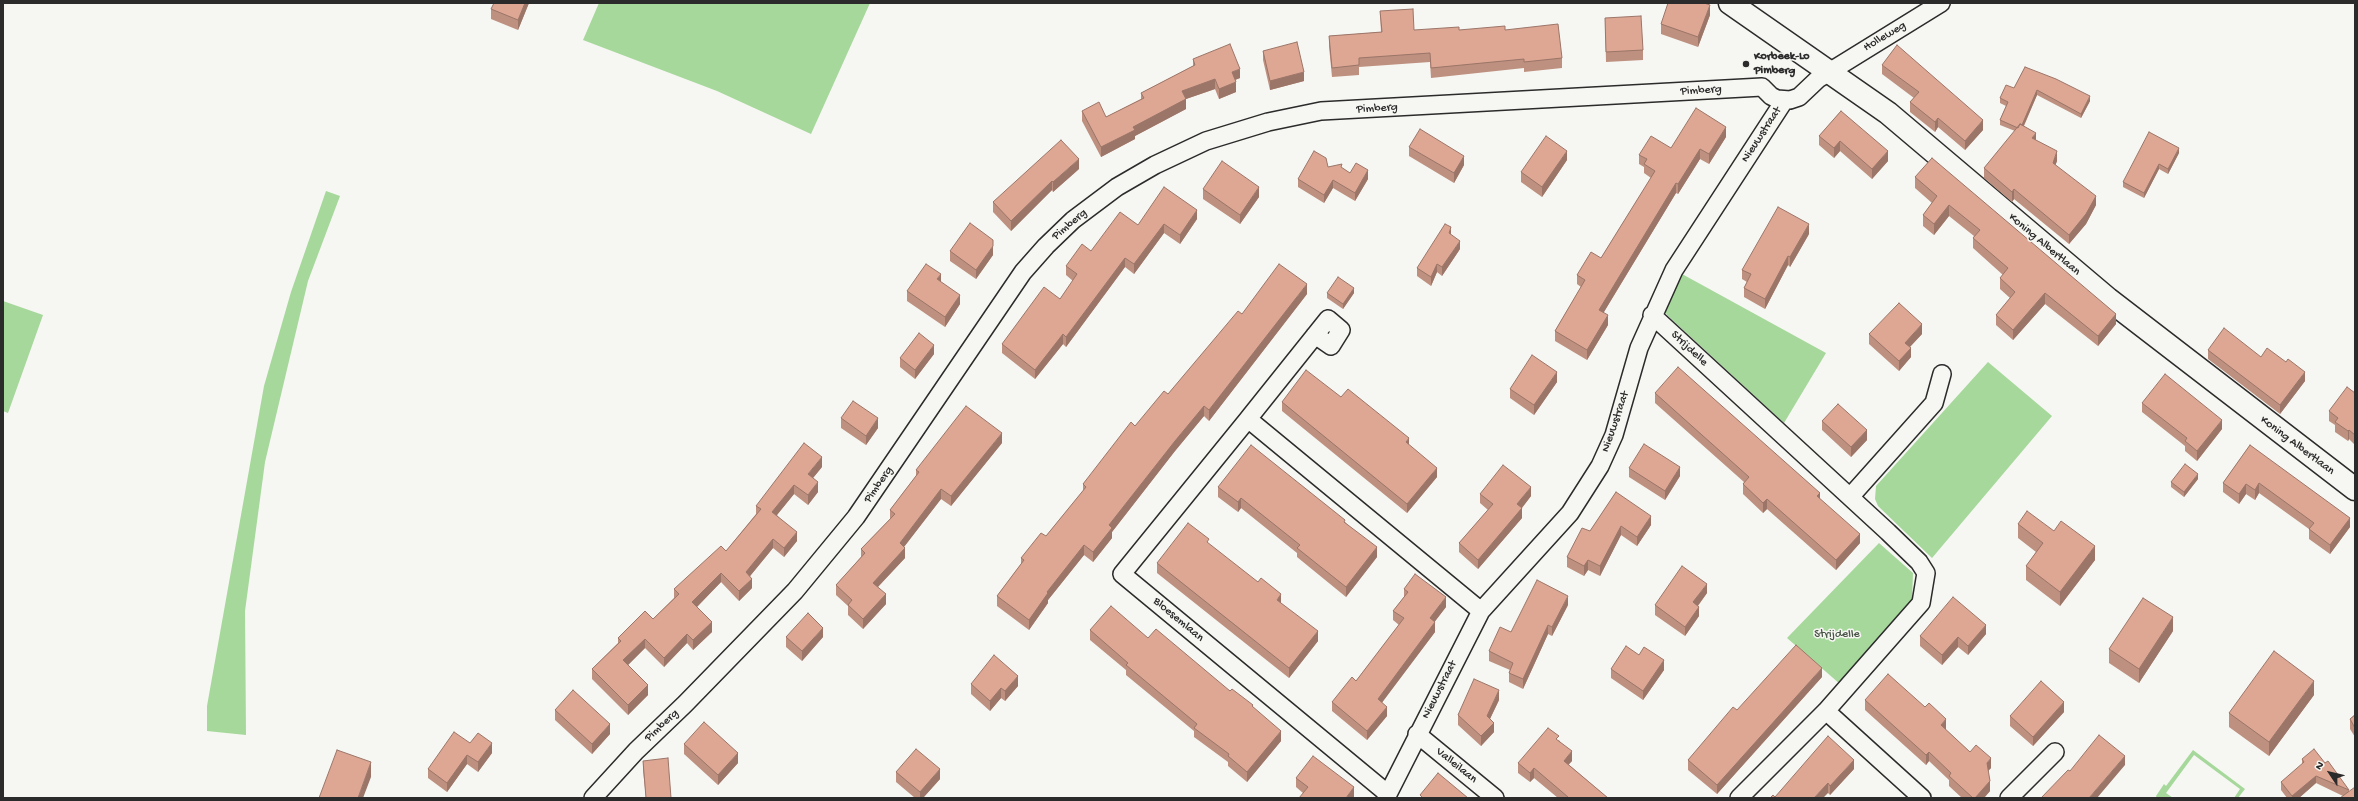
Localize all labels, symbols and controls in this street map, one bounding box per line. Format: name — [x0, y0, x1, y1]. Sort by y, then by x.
street label: Holleweg — [1861, 19, 1909, 55]
place label: Korbeek-Lo Pimberg — [1754, 50, 1810, 78]
marker: Korbeek-Lo Pimberg — [1741, 59, 1751, 69]
street label: Pimberg — [1680, 83, 1722, 99]
street label: Pimberg — [1356, 101, 1398, 117]
street label: Nieuwstraat — [1739, 105, 1785, 165]
street label: Pimberg — [1050, 206, 1090, 244]
street label: Koning Albertlaan — [2005, 211, 2083, 279]
street label: Strijdelle — [1667, 328, 1711, 370]
street label: Nieuwstraat — [1599, 390, 1633, 454]
street label: Koning Albertlaan — [2257, 413, 2337, 479]
street label: Pimberg — [861, 464, 897, 506]
street label: Bloesemlaan — [1150, 595, 1206, 645]
park label: Strijdelle — [1814, 628, 1860, 642]
street label: Nieuwstraat — [1419, 659, 1461, 721]
street label: Pimberg — [642, 707, 682, 745]
street label: Valleilaan — [1432, 745, 1480, 787]
north arrow — [2310, 753, 2350, 793]
text: N — [2313, 760, 2327, 773]

